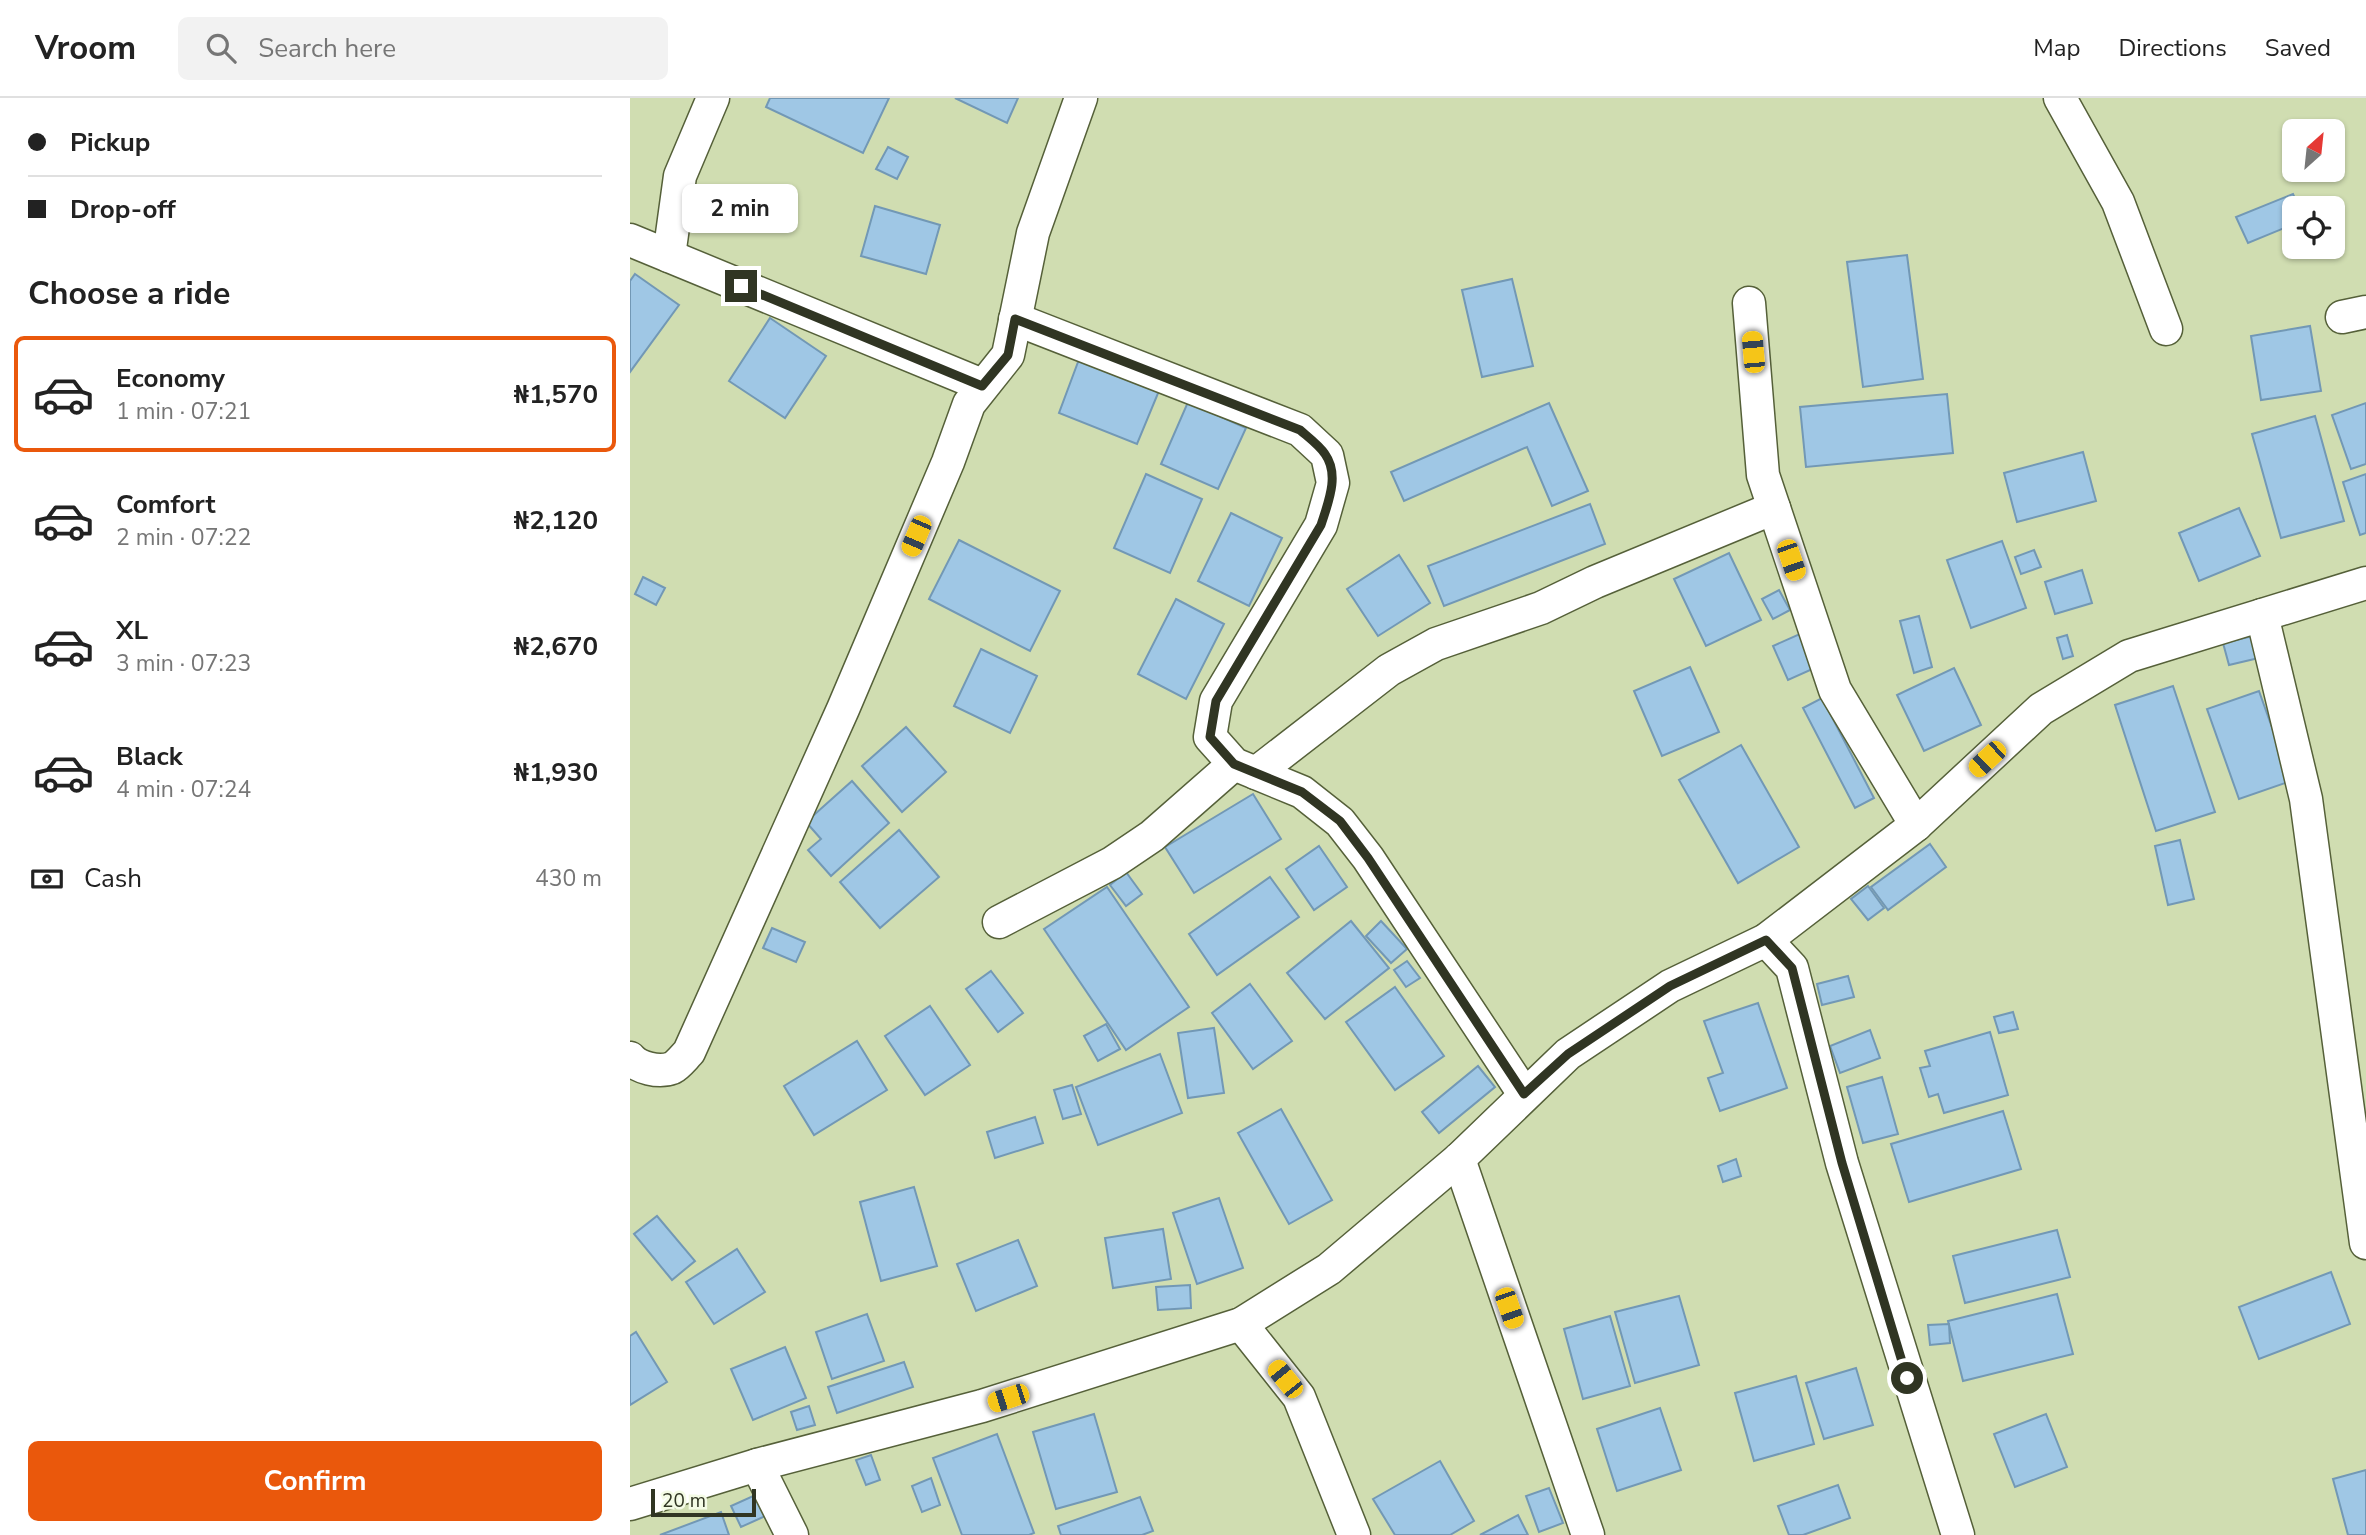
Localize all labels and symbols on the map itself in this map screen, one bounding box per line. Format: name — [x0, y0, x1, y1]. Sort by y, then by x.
north arrow — [2282, 119, 2345, 182]
callout: 2 min — [683, 184, 799, 234]
route end — [725, 270, 757, 302]
car — [1741, 330, 1766, 374]
car — [899, 513, 934, 559]
car — [1775, 537, 1808, 583]
car — [1965, 737, 2010, 781]
car — [1493, 1285, 1526, 1331]
car — [1264, 1356, 1307, 1402]
route start — [1891, 1362, 1923, 1394]
car — [985, 1382, 1032, 1414]
scale bar — [651, 1486, 756, 1518]

